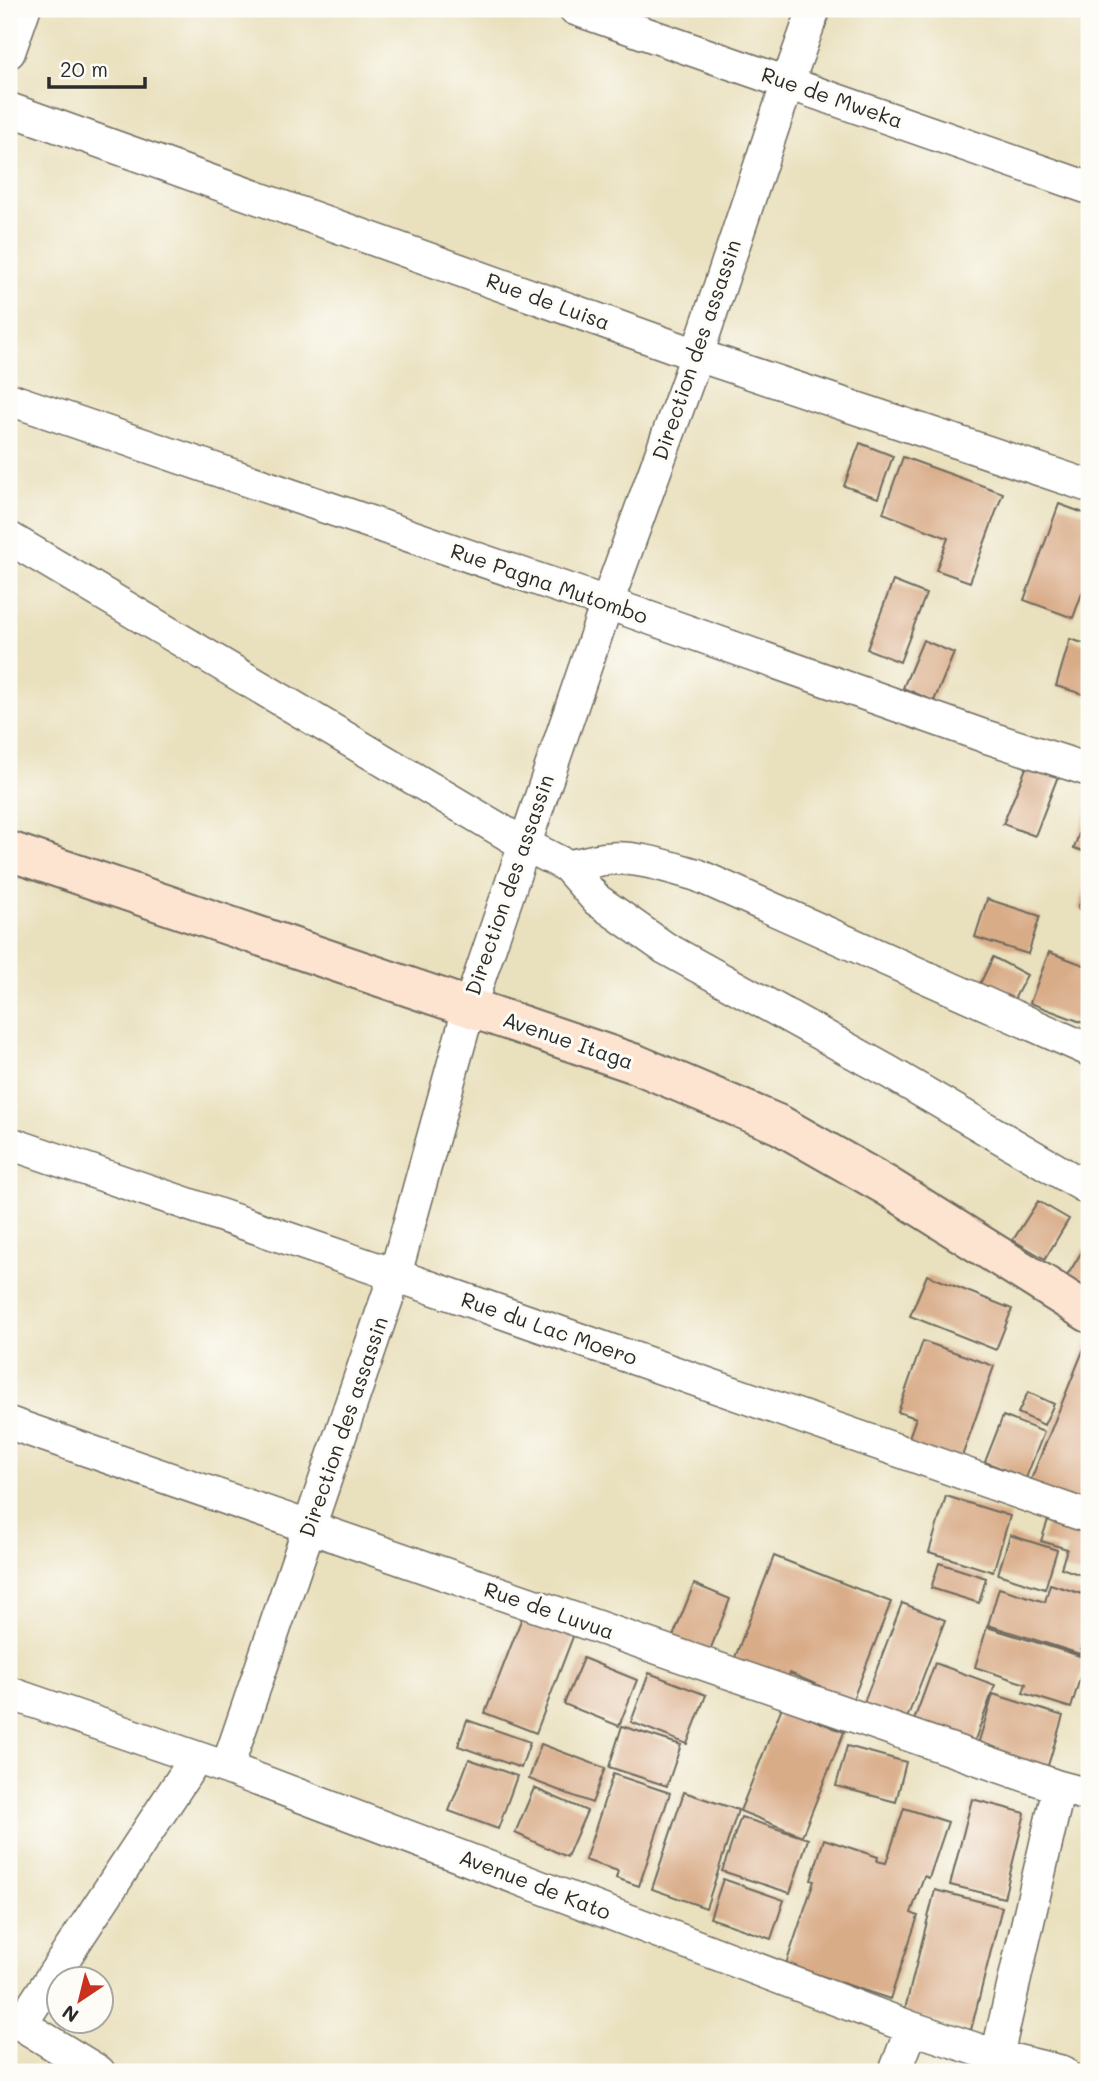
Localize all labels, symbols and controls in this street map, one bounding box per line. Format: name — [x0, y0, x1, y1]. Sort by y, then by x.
scale bar — [49, 46, 145, 90]
text: 20 m — [60, 55, 108, 82]
street label: Rue de Mweka — [758, 60, 907, 133]
street label: Direction des assassin — [645, 236, 746, 463]
street label: Rue de Luisa — [483, 266, 614, 335]
street label: Rue Pagna Mutombo — [447, 536, 652, 629]
street label: Direction des assassin — [458, 771, 559, 998]
street label: Avenue Itaga — [500, 1005, 637, 1075]
street label: Rue du Lac Moero — [458, 1285, 641, 1370]
street label: Direction des assassin — [292, 1313, 393, 1540]
street label: Rue de Luvua — [481, 1575, 618, 1644]
street label: Avenue de Kato — [456, 1842, 615, 1925]
north arrow — [46, 1966, 116, 2036]
text: N — [57, 2000, 83, 2029]

